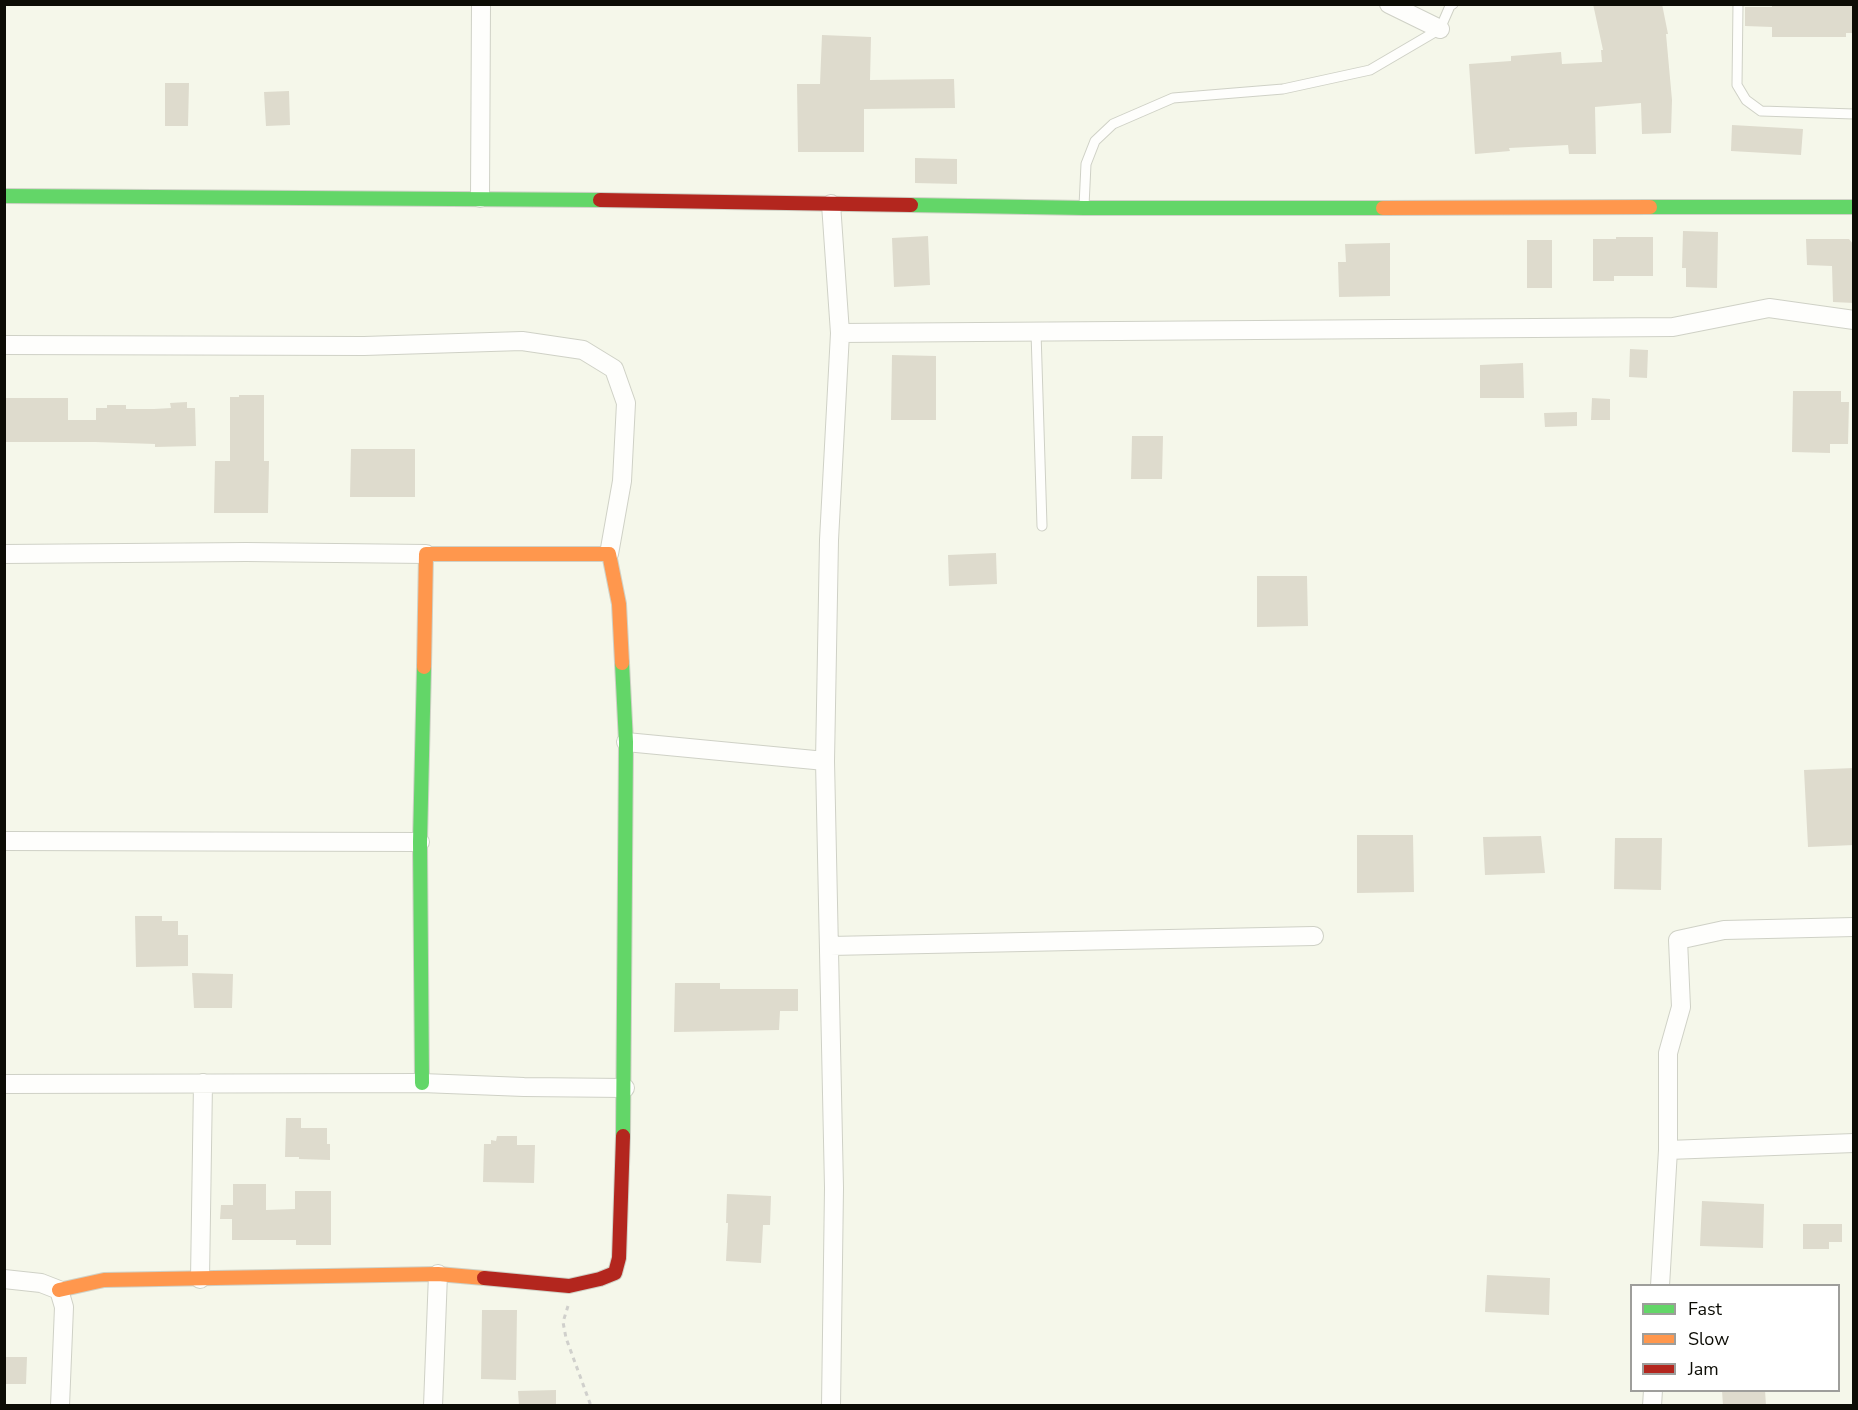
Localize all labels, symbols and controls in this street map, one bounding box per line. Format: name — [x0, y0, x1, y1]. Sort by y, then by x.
legend — [1630, 1284, 1840, 1392]
text: Fast — [1688, 1297, 1722, 1321]
text: Slow — [1688, 1327, 1729, 1351]
text: Jam — [1688, 1357, 1719, 1381]

